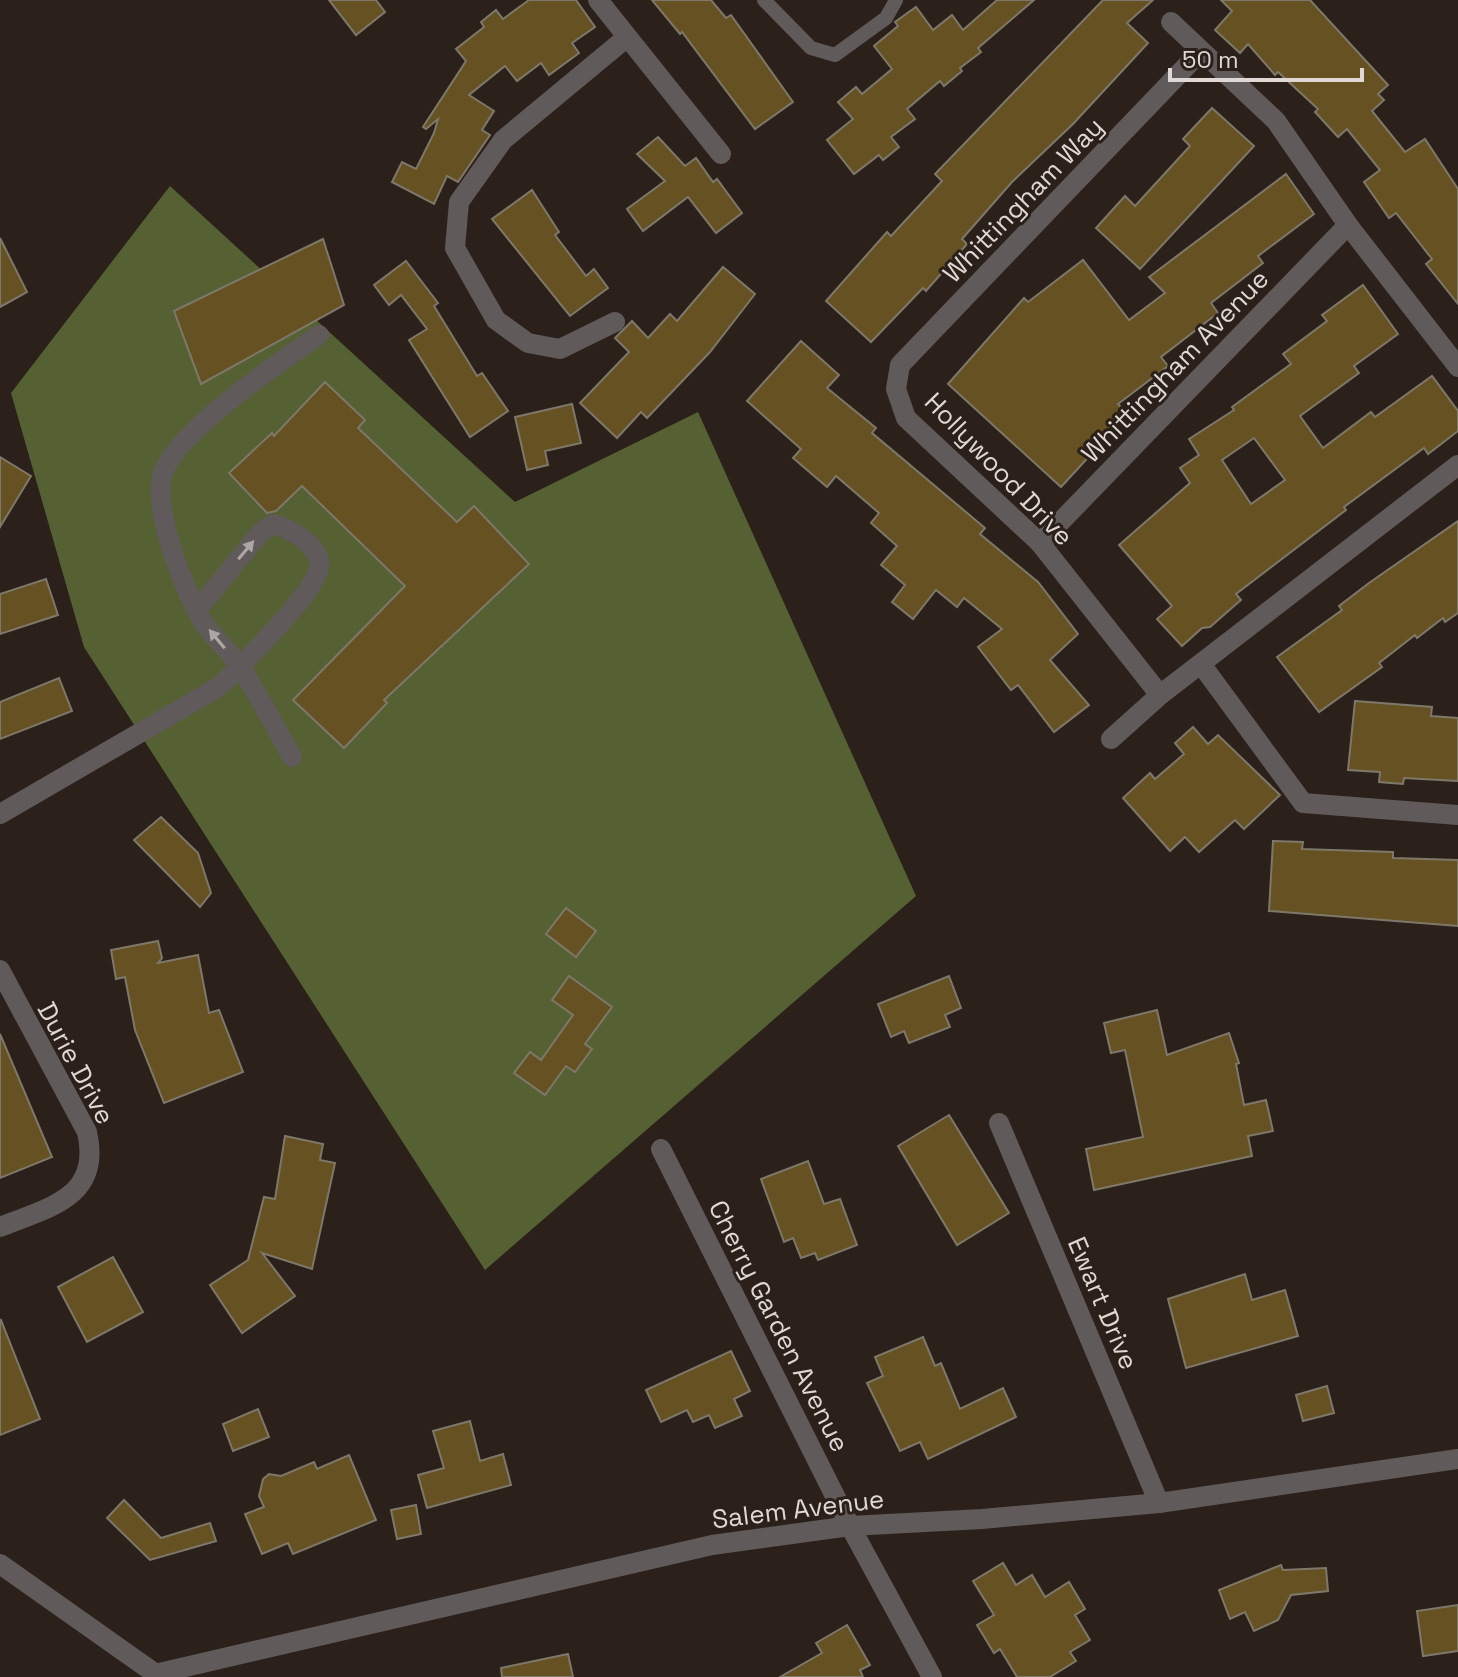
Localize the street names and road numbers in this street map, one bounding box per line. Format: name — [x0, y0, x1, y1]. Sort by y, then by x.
street label: Whittingham Way — [935, 110, 1111, 290]
street label: Whittingham Avenue — [1074, 262, 1276, 470]
street label: Hollywood Drive — [917, 385, 1081, 553]
street label: Durie Drive — [30, 996, 122, 1130]
street label: Cherry Garden Avenue — [701, 1194, 857, 1458]
street label: Ewart Drive — [1060, 1231, 1146, 1375]
street label: Salem Avenue — [710, 1482, 886, 1536]

